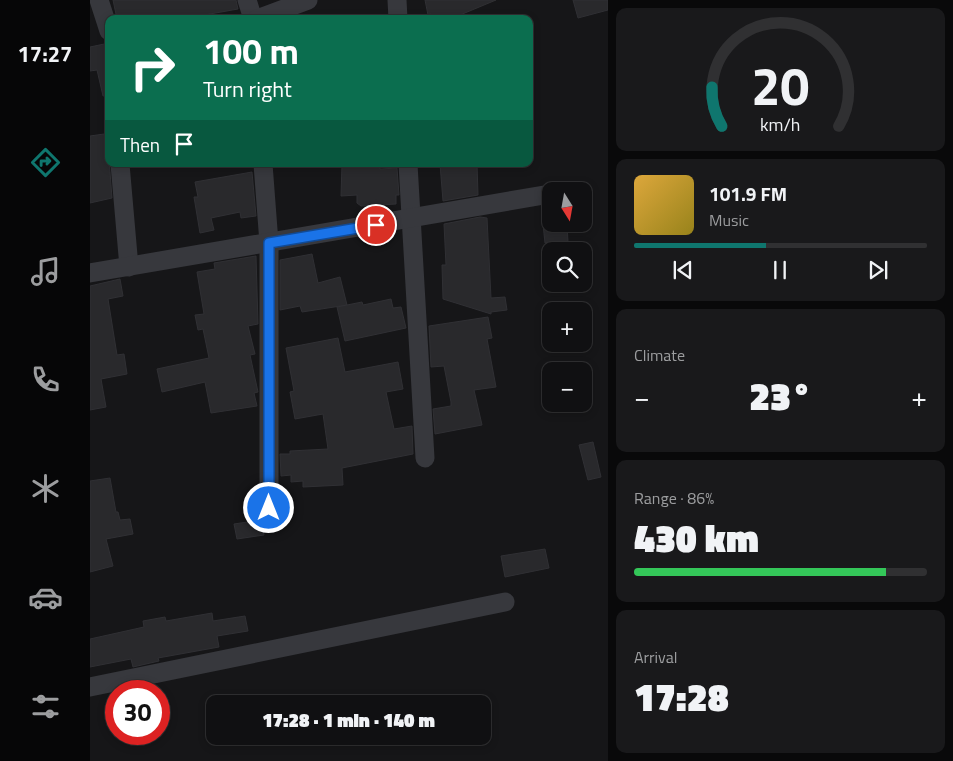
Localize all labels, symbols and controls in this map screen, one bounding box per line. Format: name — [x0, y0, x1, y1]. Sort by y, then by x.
text: 100 m — [203, 24, 299, 78]
icon: right — [120, 35, 185, 100]
text: 17:27 — [18, 37, 72, 71]
text: 20 — [751, 46, 810, 125]
text: Turn right — [203, 72, 292, 106]
text: km/h — [760, 111, 801, 138]
text: Then — [120, 130, 160, 159]
icon: arrive — [170, 130, 198, 158]
icon: directions — [28, 145, 63, 180]
text: 101.9 FM — [709, 179, 787, 208]
north arrow — [542, 182, 592, 232]
map controls — [542, 182, 592, 412]
pin — [355, 204, 397, 246]
text: Music — [709, 208, 749, 232]
icon: arrive — [362, 211, 390, 239]
button: search — [542, 242, 592, 292]
icon: music — [28, 254, 63, 289]
icon: previous — [669, 256, 697, 284]
icon: pause — [766, 256, 794, 284]
icon: next — [864, 256, 892, 284]
button: + — [542, 302, 592, 352]
text: Climate — [634, 343, 685, 367]
icon: phone — [28, 362, 63, 397]
button: − — [542, 362, 592, 412]
text: 23° — [749, 367, 812, 425]
text: − — [634, 375, 650, 418]
text: + — [911, 375, 927, 418]
icon: climate — [28, 471, 63, 506]
position arrow — [242, 481, 294, 533]
text: Range · 86% — [634, 486, 714, 510]
text: 430 km — [634, 509, 759, 567]
icon: car — [28, 580, 63, 615]
text: Arrival — [634, 645, 677, 669]
text: 17:28 — [634, 668, 729, 726]
speed limit sign: 30 — [105, 680, 170, 745]
icon: filters — [28, 689, 63, 724]
text: 17:28 · 1 min · 140 m — [262, 705, 435, 734]

